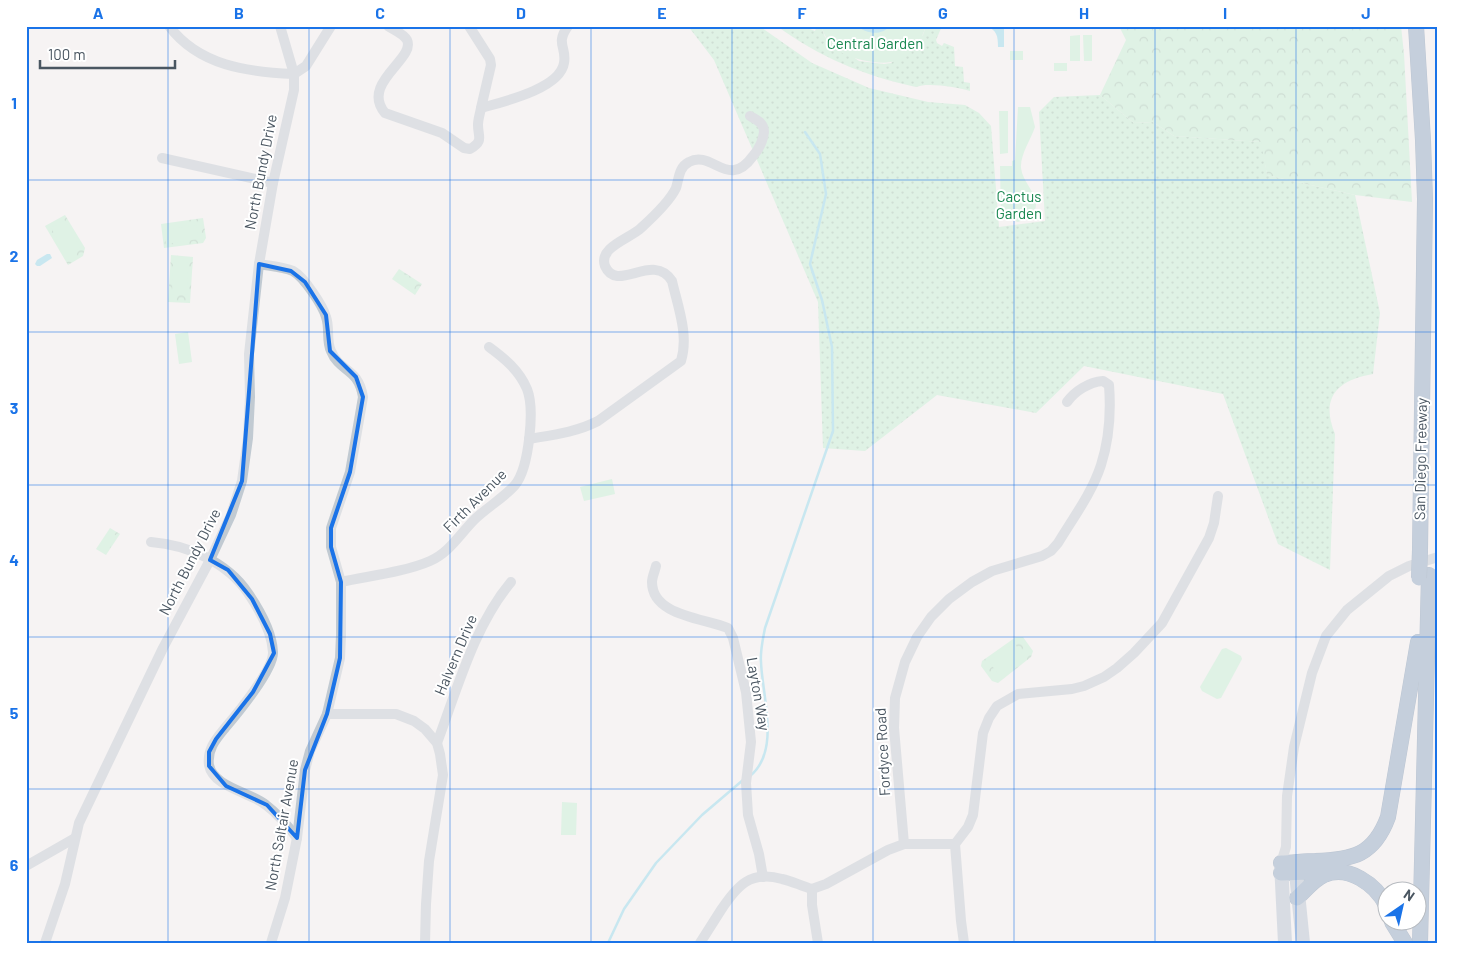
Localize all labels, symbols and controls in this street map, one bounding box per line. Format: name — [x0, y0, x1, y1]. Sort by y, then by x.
text: A — [93, 3, 104, 22]
text: B — [234, 3, 244, 22]
text: C — [375, 3, 385, 22]
text: D — [516, 3, 526, 22]
text: E — [657, 3, 667, 22]
text: F — [798, 3, 807, 22]
text: G — [938, 3, 948, 22]
text: H — [1079, 3, 1089, 22]
text: I — [1223, 3, 1227, 22]
text: J — [1361, 3, 1371, 22]
park label: Central Garden — [827, 34, 923, 52]
scale bar — [40, 38, 175, 70]
text: 100 m — [48, 45, 86, 63]
text: 1 — [11, 93, 17, 112]
street label: North Bundy Drive — [240, 113, 280, 231]
park label: Cactus Garden — [996, 187, 1042, 222]
text: 2 — [10, 246, 19, 265]
text: 3 — [10, 398, 18, 417]
street label: San Diego Freeway — [1410, 398, 1430, 520]
street label: Firth Avenue — [439, 465, 510, 536]
street label: North Bundy Drive — [154, 505, 224, 618]
text: 4 — [9, 550, 19, 569]
street label: Halvern Drive — [430, 612, 480, 698]
street label: Layton Way — [744, 656, 774, 732]
text: 5 — [10, 703, 19, 722]
street label: Fordyce Road — [871, 708, 893, 797]
street label: North Saltair Avenue — [261, 758, 301, 892]
text: 6 — [10, 855, 19, 874]
north arrow — [1376, 882, 1426, 932]
text: N — [1401, 885, 1418, 904]

